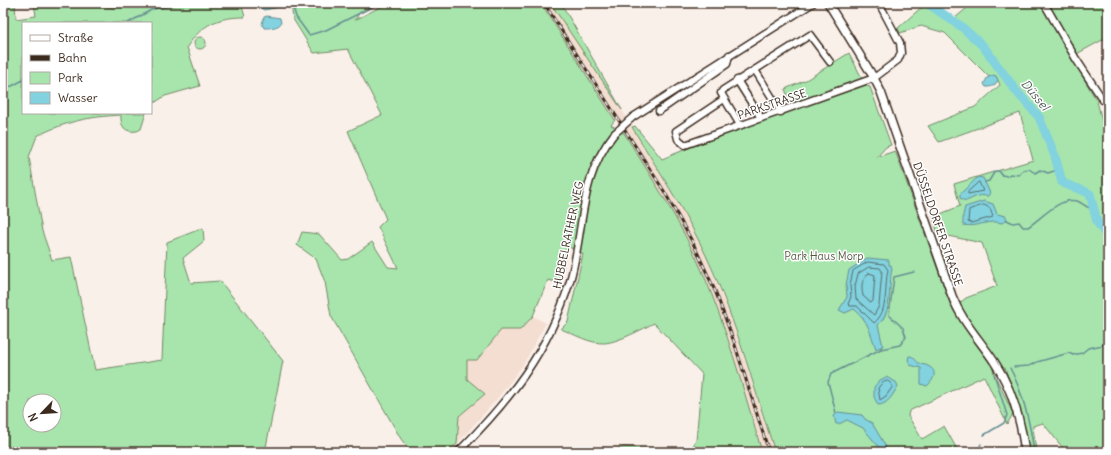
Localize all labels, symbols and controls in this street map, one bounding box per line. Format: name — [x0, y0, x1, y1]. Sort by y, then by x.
legend — [22, 22, 152, 114]
text: Straße — [58, 30, 93, 45]
text: Bahn — [58, 50, 87, 65]
text: Park — [58, 70, 83, 85]
water label: Düssel — [1018, 76, 1054, 115]
street label: PARKSTRASSE — [736, 86, 808, 122]
text: Wasser — [58, 90, 98, 105]
street label: DÜSSELDORFER STRASSE — [910, 160, 967, 288]
street label: HUBBELRATHER WEG — [550, 180, 586, 290]
park label: Park Haus Morp — [784, 249, 864, 263]
north arrow — [22, 393, 62, 433]
text: N — [25, 411, 41, 424]

